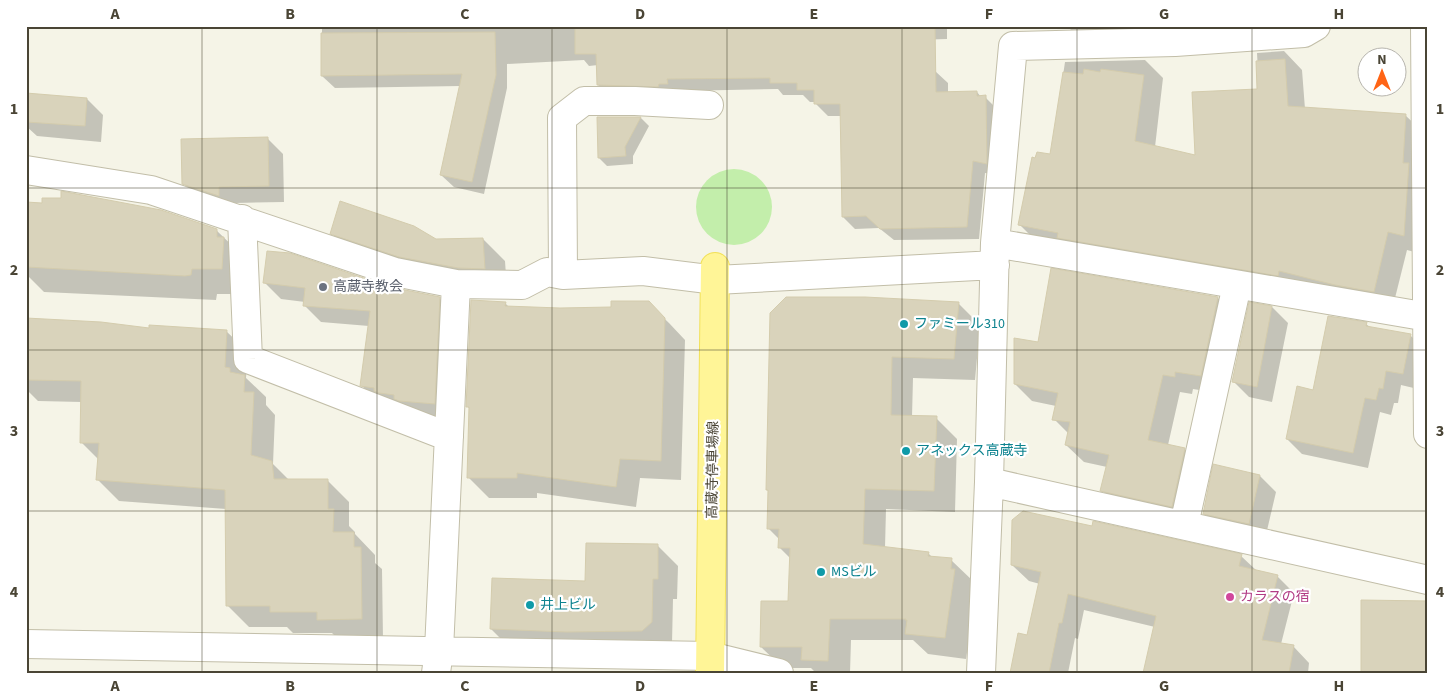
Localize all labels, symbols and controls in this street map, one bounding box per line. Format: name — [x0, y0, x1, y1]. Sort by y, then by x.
text: A — [109, 3, 120, 25]
text: B — [285, 3, 295, 25]
text: C — [460, 3, 470, 25]
text: D — [635, 3, 645, 25]
text: E — [810, 3, 818, 25]
text: F — [985, 3, 993, 25]
text: G — [1159, 3, 1169, 25]
text: H — [1334, 3, 1344, 25]
north arrow — [1356, 48, 1406, 98]
text: N — [1377, 50, 1387, 70]
text: 1 — [10, 98, 18, 120]
text: 1 — [1436, 98, 1444, 120]
text: 2 — [10, 259, 18, 281]
text: 2 — [1436, 259, 1444, 281]
place label: 高蔵寺教会 — [333, 277, 403, 297]
marker: 高蔵寺教会 — [317, 281, 329, 293]
place label: ファミール310 — [914, 314, 1005, 334]
marker: ファミール310 — [898, 318, 910, 330]
text: 3 — [10, 420, 18, 442]
text: 3 — [1436, 420, 1444, 442]
street label: 高蔵寺停車場線 — [702, 421, 724, 519]
place label: アネックス高蔵寺 — [916, 441, 1028, 461]
marker: アネックス高蔵寺 — [900, 445, 912, 457]
place label: MSビル — [831, 562, 877, 582]
marker: MSビル — [815, 566, 827, 578]
text: 4 — [10, 581, 19, 603]
text: 4 — [1436, 581, 1445, 603]
place label: カラスの宿 — [1240, 587, 1310, 607]
marker: カラスの宿 — [1224, 591, 1236, 603]
place label: 井上ビル — [540, 595, 596, 615]
marker: 井上ビル — [524, 599, 536, 611]
text: A — [109, 675, 120, 697]
text: B — [285, 675, 295, 697]
text: C — [460, 675, 470, 697]
text: D — [635, 675, 645, 697]
text: E — [810, 675, 818, 697]
text: F — [985, 675, 993, 697]
text: G — [1159, 675, 1169, 697]
text: H — [1334, 675, 1344, 697]

